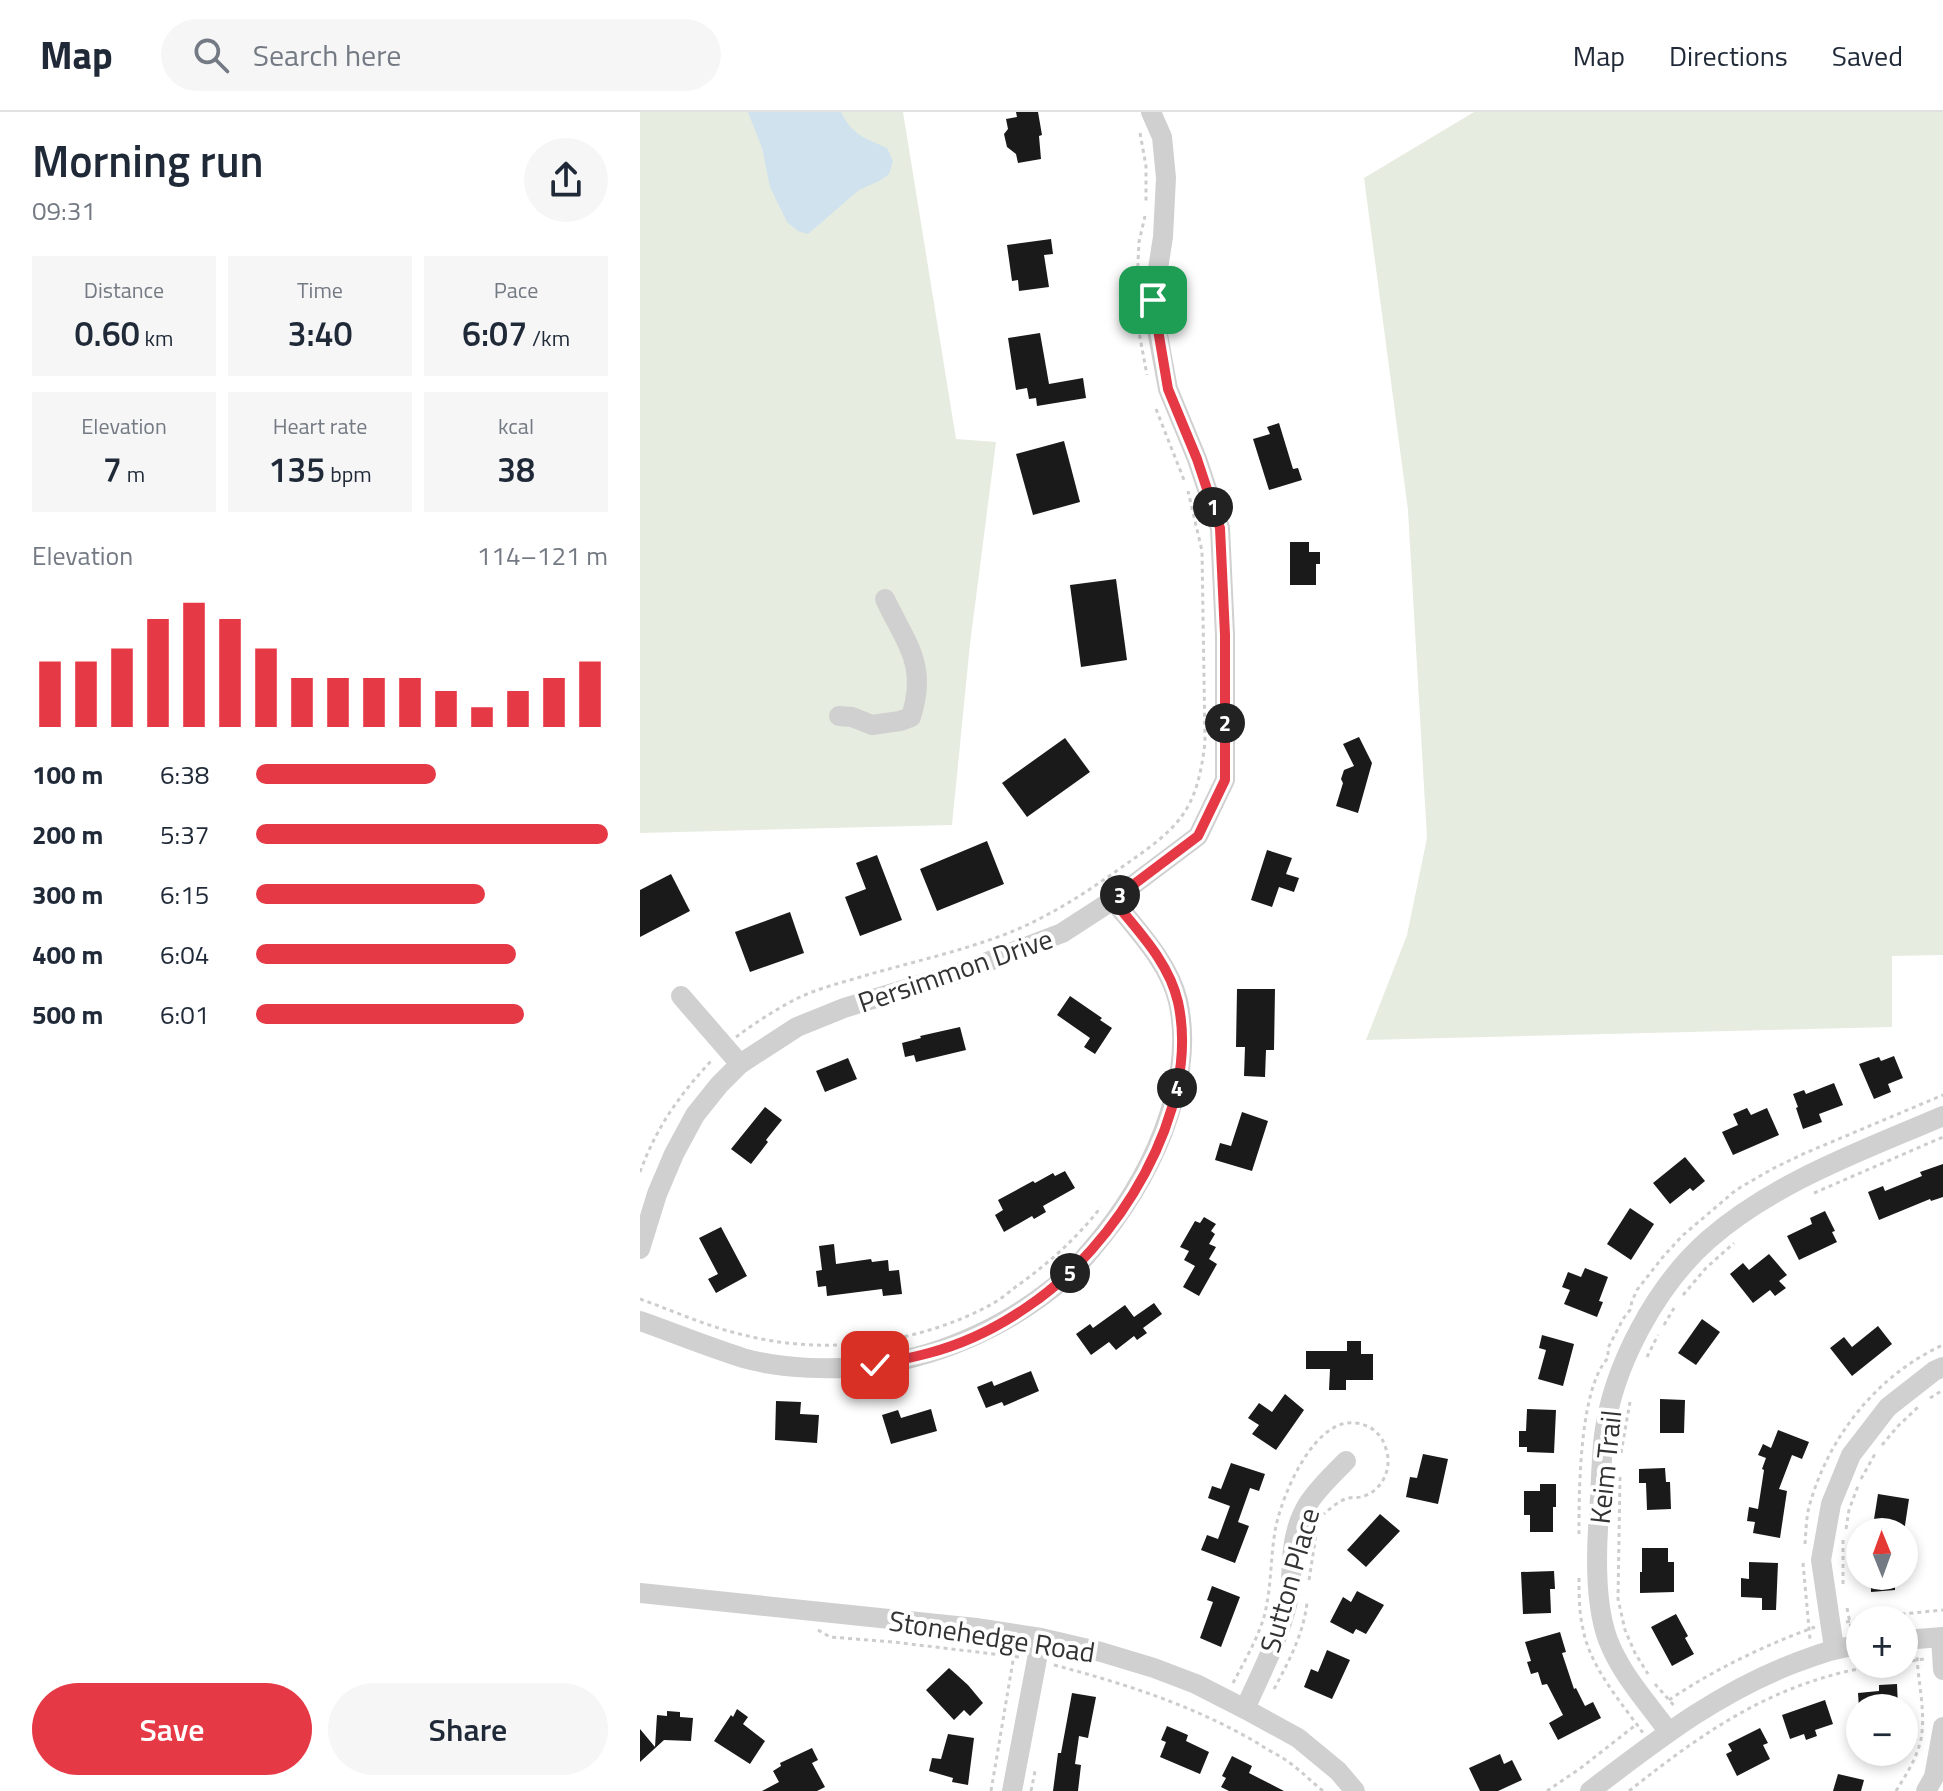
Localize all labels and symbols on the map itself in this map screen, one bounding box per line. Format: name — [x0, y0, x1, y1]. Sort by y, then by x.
pin — [1119, 266, 1187, 334]
pin: 1 — [1193, 487, 1233, 527]
pin: 2 — [1205, 703, 1245, 743]
pin: 3 — [1100, 875, 1140, 915]
street label: Persimmon Drive — [852, 917, 1058, 1023]
pin: 4 — [1157, 1068, 1197, 1108]
pin: 5 — [1050, 1253, 1090, 1293]
pin — [841, 1331, 909, 1399]
street label: Keim Trail — [1578, 1408, 1632, 1526]
street label: Sutton Place — [1248, 1502, 1330, 1658]
north arrow — [1846, 1518, 1918, 1590]
street label: Stonehedge Road — [886, 1598, 1098, 1674]

